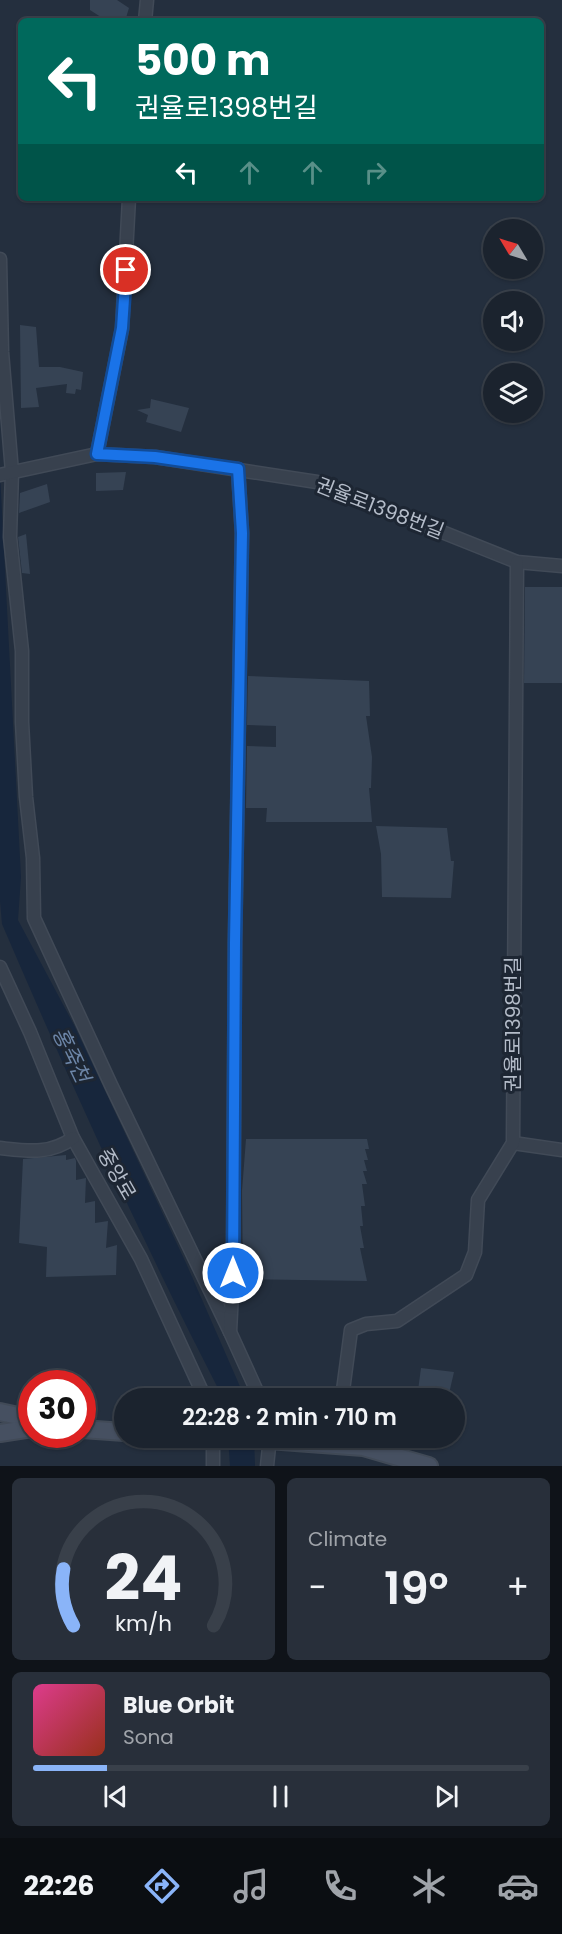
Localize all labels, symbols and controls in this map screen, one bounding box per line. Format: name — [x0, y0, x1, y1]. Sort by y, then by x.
text: 500 m — [135, 31, 270, 90]
icon: left — [36, 42, 114, 120]
text: 권율로1398번길 — [135, 89, 318, 126]
icon: left — [170, 156, 203, 189]
icon: ahead — [233, 156, 266, 189]
icon: ahead — [296, 156, 329, 189]
icon: right — [359, 156, 392, 189]
north arrow — [483, 219, 543, 279]
map controls — [483, 219, 543, 423]
pin — [100, 244, 151, 295]
icon: arrive — [109, 253, 142, 286]
button: sound — [483, 291, 543, 351]
button: layers — [483, 363, 543, 423]
street label: 권율로1398번길 — [312, 471, 448, 545]
street label: 권율로1398번길 — [499, 956, 527, 1092]
water label: 홍죽천 — [46, 1022, 98, 1090]
street label: 중앙로 — [91, 1143, 143, 1205]
position arrow — [201, 1241, 265, 1305]
speed limit sign: 30 — [18, 1370, 96, 1448]
text: 22:28 · 2 min · 710 m — [182, 1402, 397, 1433]
text: Climate — [308, 1525, 387, 1553]
text: 24 — [105, 1534, 182, 1622]
text: 19° — [384, 1557, 449, 1620]
text: − — [308, 1564, 326, 1611]
text: + — [506, 1564, 529, 1611]
text: km/h — [115, 1608, 172, 1639]
text: Blue Orbit — [123, 1690, 234, 1721]
text: Sona — [123, 1723, 174, 1751]
icon: previous — [99, 1780, 132, 1813]
icon: pause — [264, 1780, 297, 1813]
icon: next — [430, 1780, 463, 1813]
icon: directions — [141, 1865, 183, 1907]
icon: music — [230, 1865, 272, 1907]
icon: phone — [319, 1865, 361, 1907]
icon: climate — [408, 1865, 450, 1907]
icon: car — [497, 1865, 539, 1907]
text: 22:26 — [23, 1867, 95, 1904]

